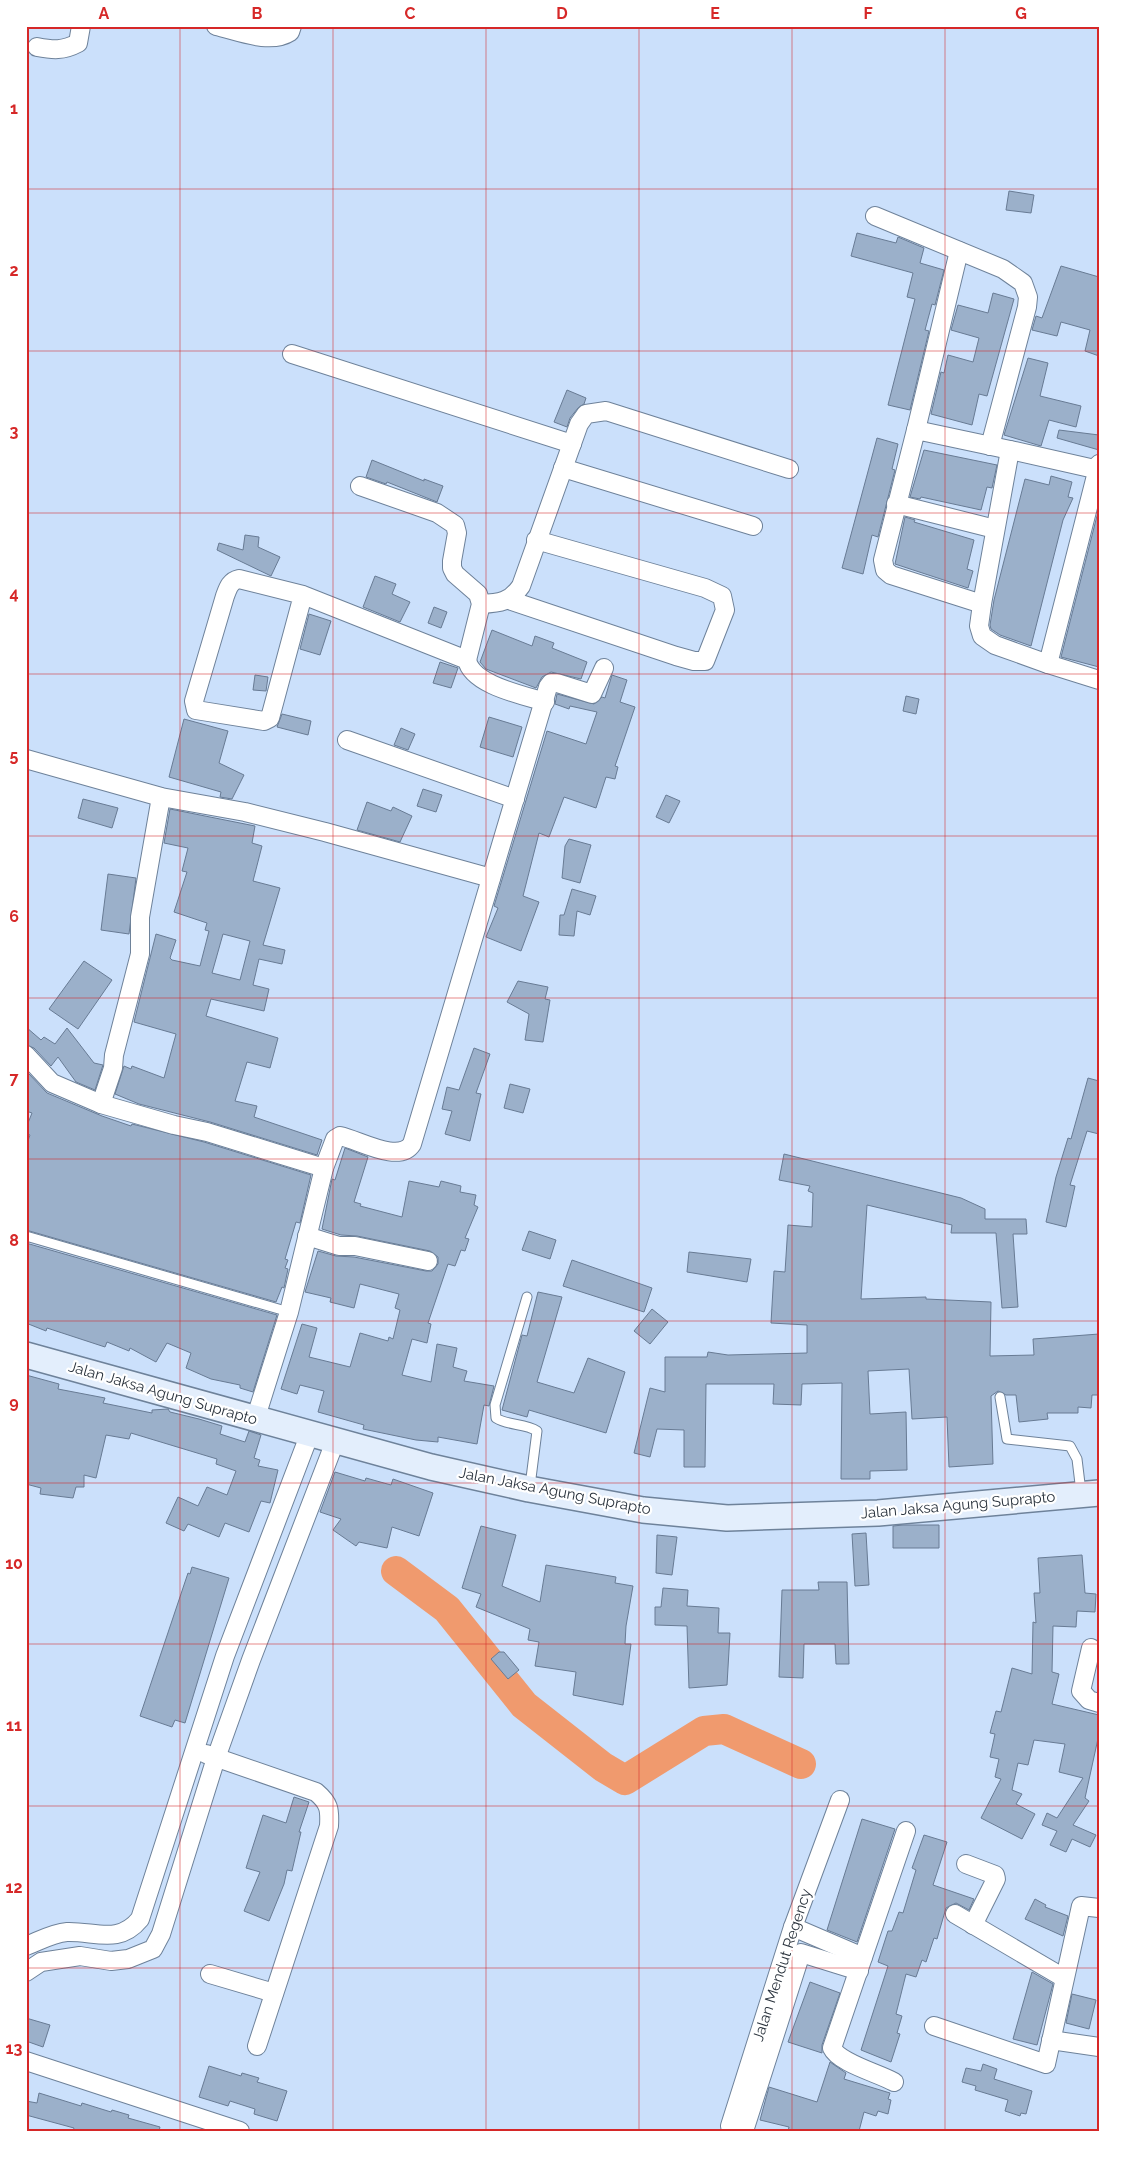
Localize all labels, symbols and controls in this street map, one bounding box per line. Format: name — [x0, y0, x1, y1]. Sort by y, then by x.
text: A — [99, 4, 110, 23]
text: B — [252, 4, 263, 23]
text: C — [405, 4, 416, 23]
text: D — [556, 4, 568, 23]
text: E — [710, 4, 720, 23]
text: F — [863, 4, 873, 23]
text: G — [1015, 4, 1027, 23]
text: 1 — [10, 99, 18, 118]
text: 2 — [9, 261, 19, 280]
text: 3 — [10, 422, 19, 441]
text: 4 — [9, 584, 19, 603]
text: 5 — [10, 746, 19, 765]
text: 6 — [9, 907, 19, 926]
text: 7 — [10, 1069, 19, 1088]
text: 8 — [9, 1231, 19, 1250]
street label: Jalan Jaksa Agung Suprapto — [67, 1357, 259, 1429]
text: 9 — [9, 1393, 19, 1412]
street label: Jalan Jaksa Agung Suprapto — [457, 1464, 653, 1518]
street label: Jalan Jaksa Agung Suprapto — [860, 1488, 1056, 1522]
text: 10 — [5, 1554, 23, 1573]
text: 11 — [6, 1716, 22, 1735]
text: 12 — [6, 1878, 22, 1897]
street label: Jalan Mendut Regency — [749, 1887, 815, 2043]
text: 13 — [6, 2039, 22, 2058]

